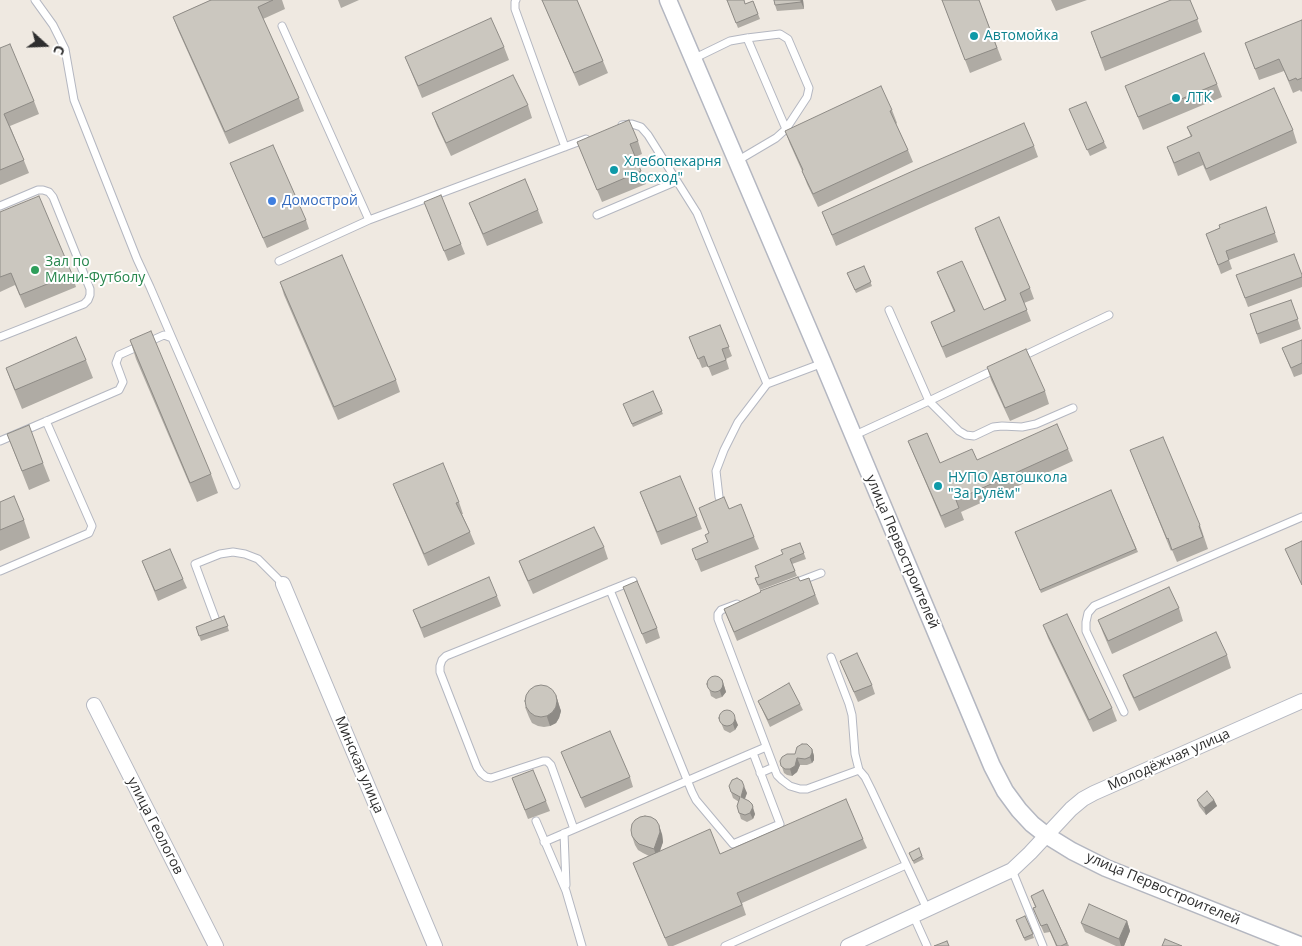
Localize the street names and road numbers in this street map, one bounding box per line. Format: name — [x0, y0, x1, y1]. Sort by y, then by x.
street label: улица Первостроителей — [862, 473, 942, 631]
street label: Минская улица — [331, 714, 387, 816]
street label: Молодёжная улица — [1105, 725, 1233, 795]
street label: улица Геологов — [123, 775, 187, 877]
street label: улица Первостроителей — [1084, 849, 1242, 929]

